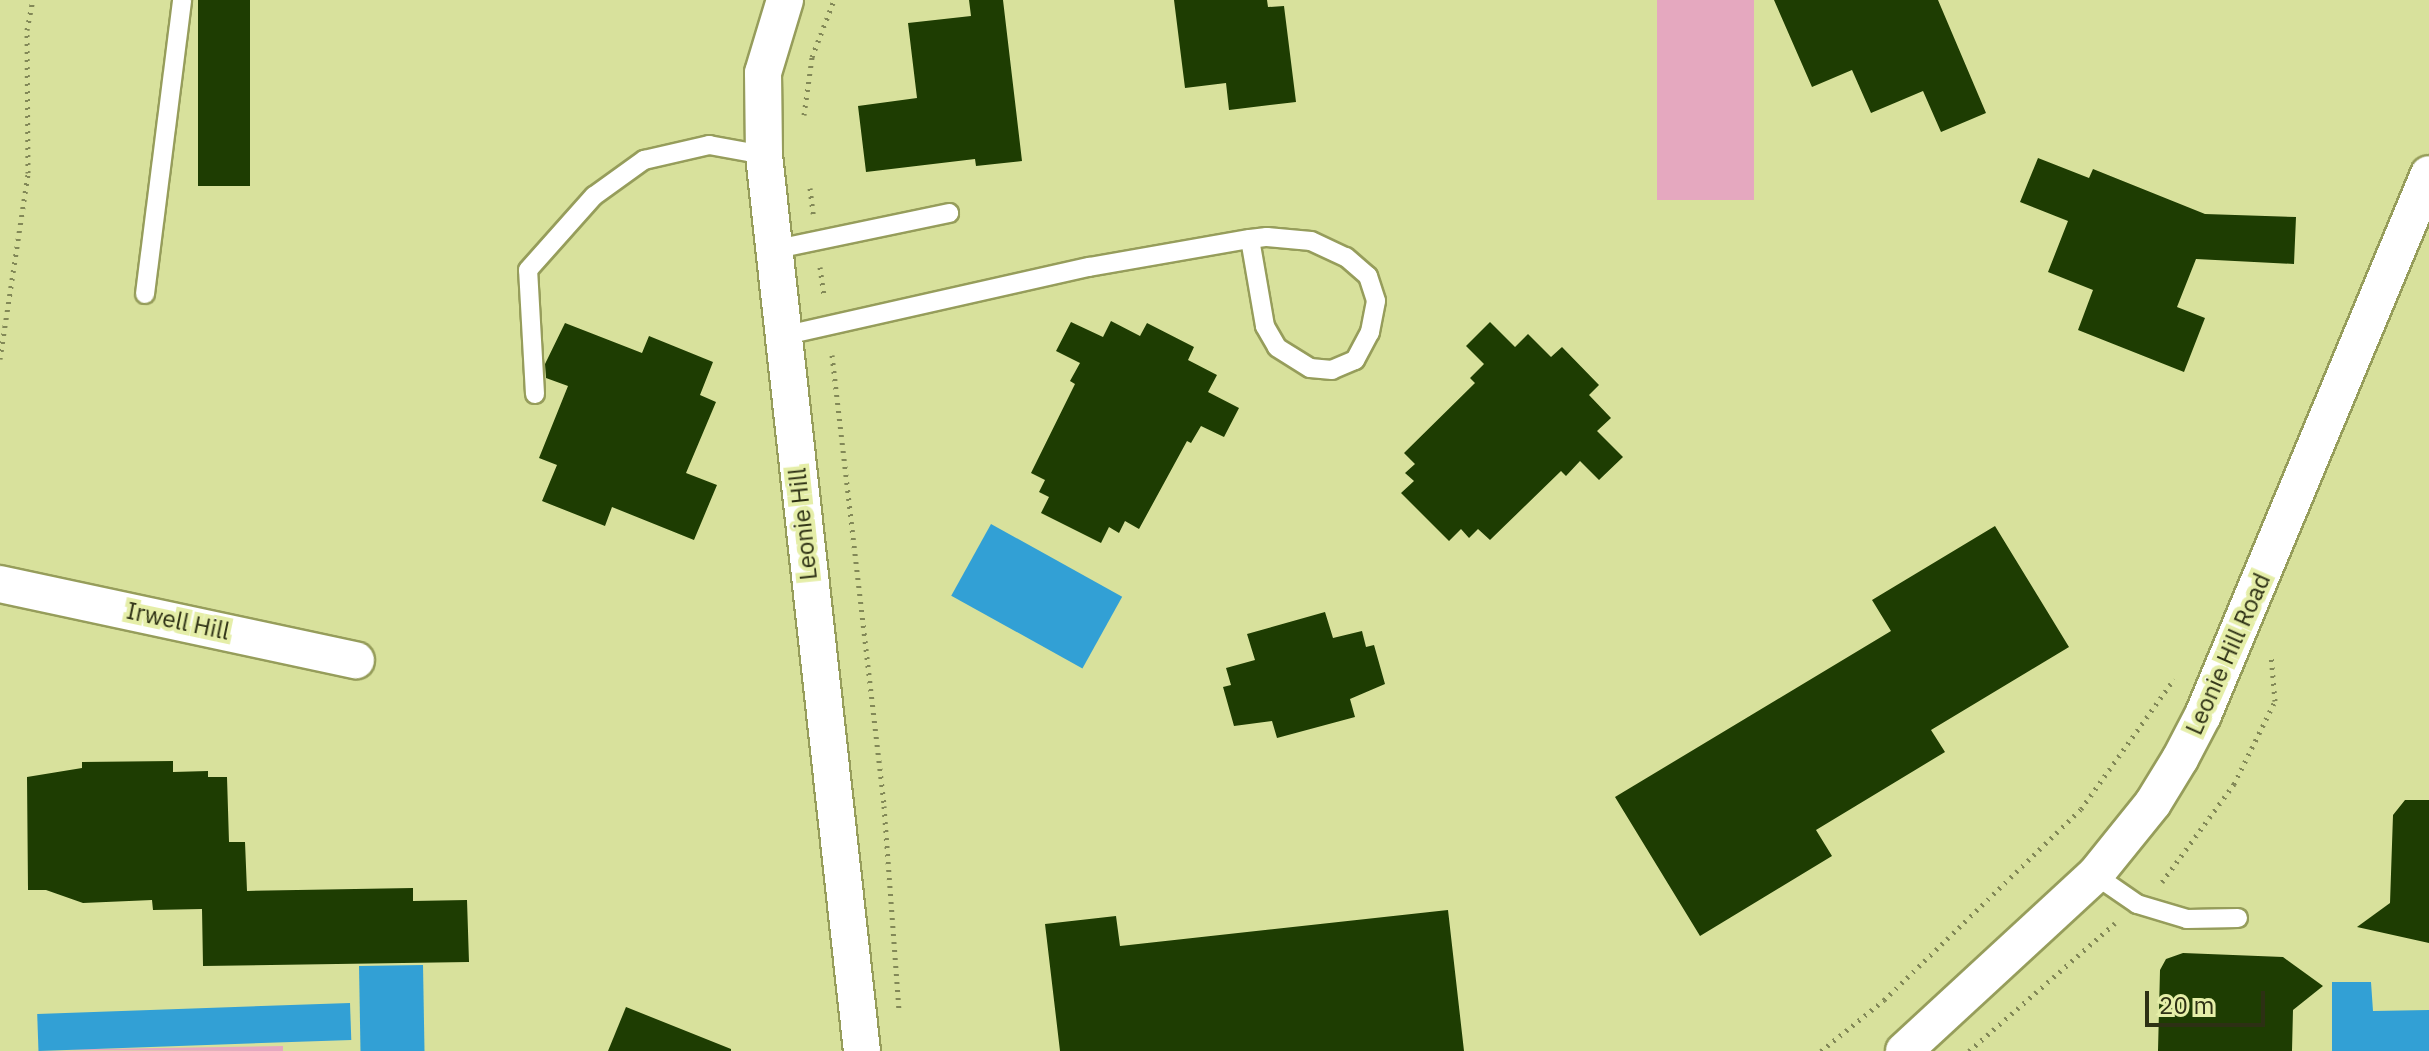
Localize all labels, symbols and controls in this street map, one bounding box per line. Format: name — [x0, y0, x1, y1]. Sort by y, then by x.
street label: Leonie Hill — [783, 466, 823, 582]
street label: Leonie Hill Road — [2180, 569, 2276, 739]
street label: Irwell Hill — [124, 596, 232, 646]
scale bar — [2149, 975, 2269, 1025]
text: 20 m — [2159, 989, 2214, 1021]

